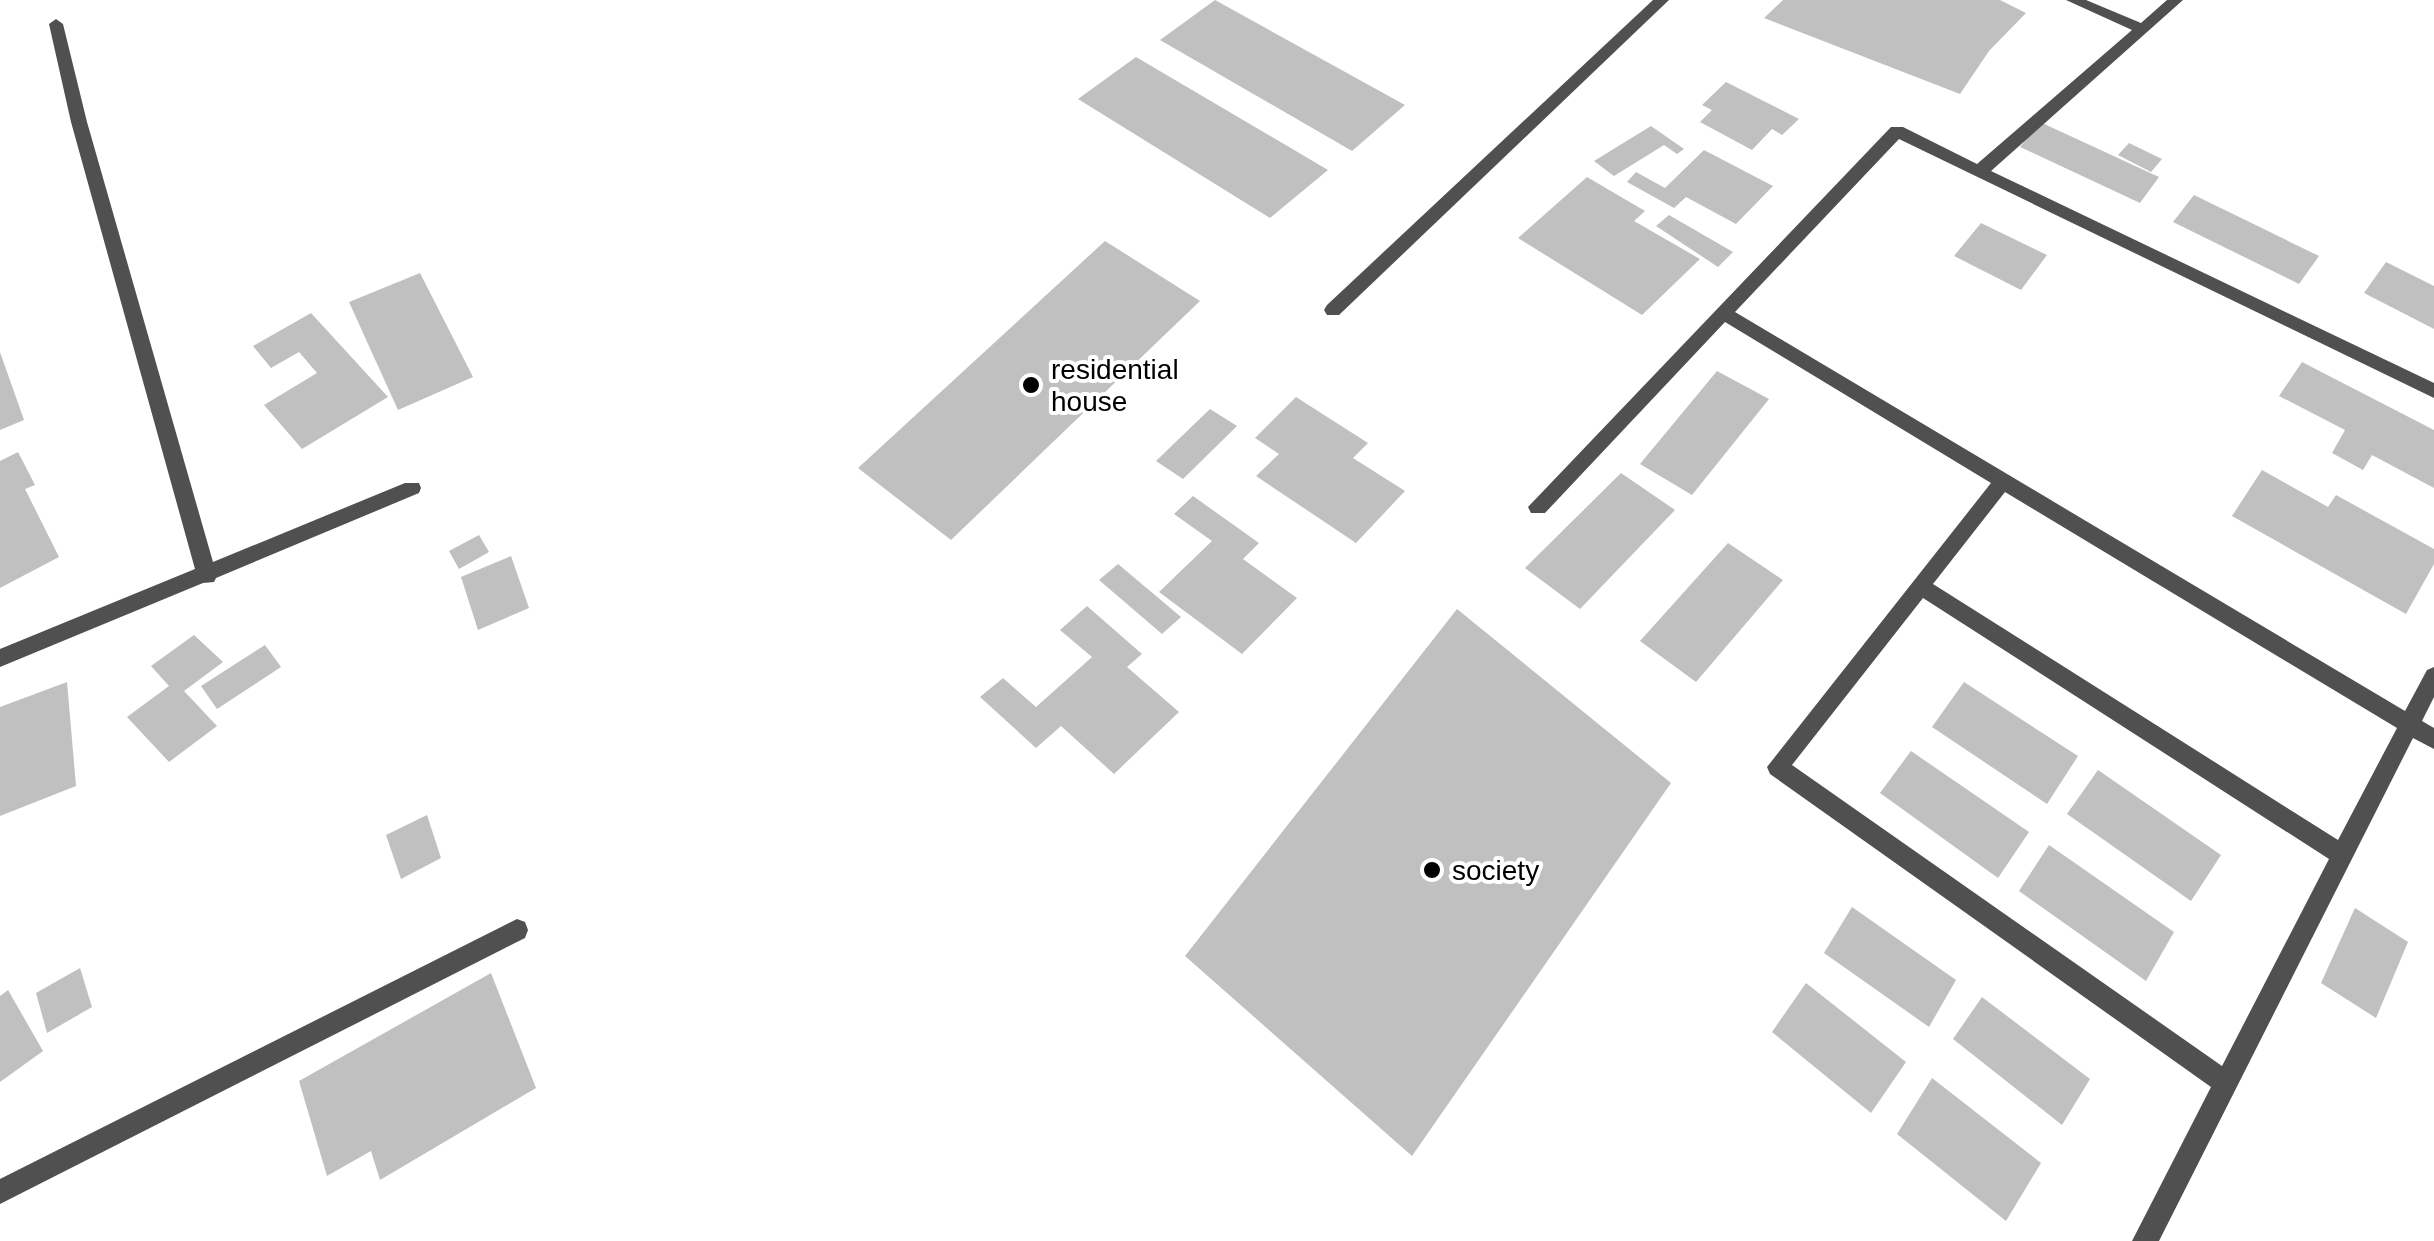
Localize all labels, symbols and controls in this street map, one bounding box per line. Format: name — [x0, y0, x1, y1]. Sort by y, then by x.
place label: residential house — [1051, 354, 1179, 417]
marker: residential house — [1020, 374, 1042, 396]
place label: society — [1452, 855, 1539, 886]
marker: society — [1421, 859, 1443, 881]

